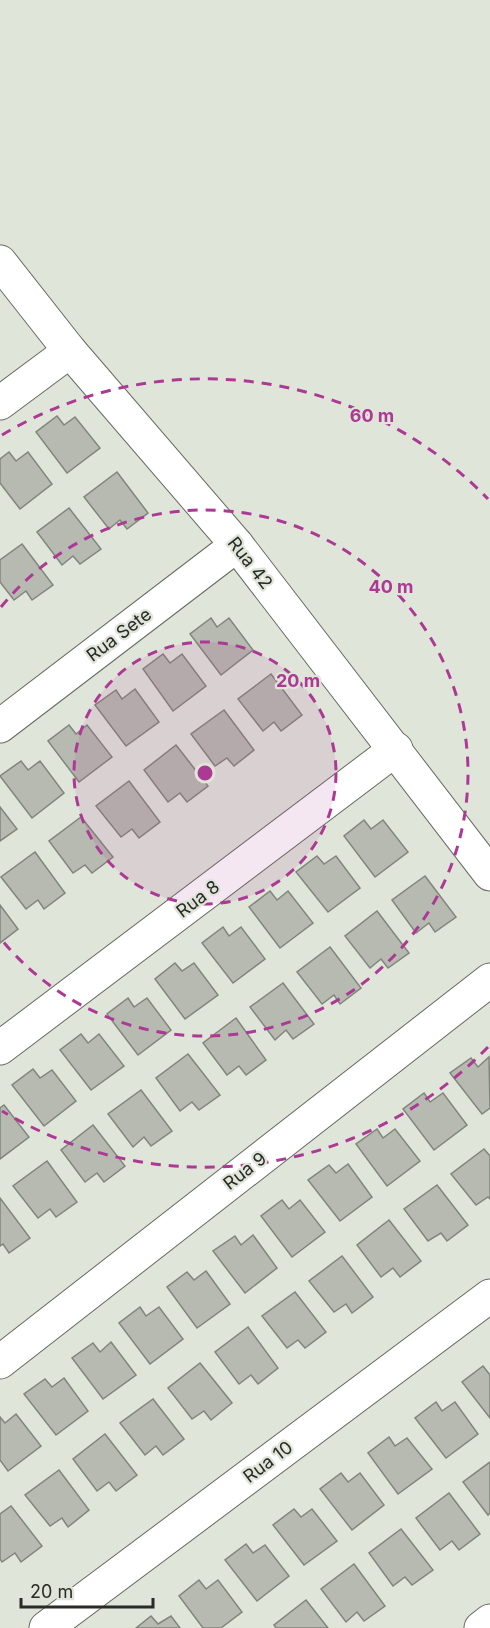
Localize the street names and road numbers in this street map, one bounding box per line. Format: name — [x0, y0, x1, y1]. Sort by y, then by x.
street label: Rua 42 — [224, 533, 277, 593]
street label: Rua Sete — [82, 603, 155, 666]
street label: Rua 8 — [172, 876, 223, 922]
street label: Rua 9 — [219, 1147, 270, 1194]
street label: Rua 10 — [239, 1436, 296, 1487]

